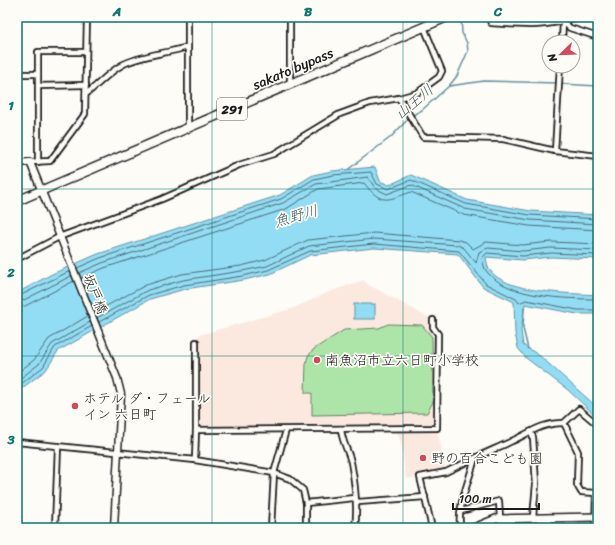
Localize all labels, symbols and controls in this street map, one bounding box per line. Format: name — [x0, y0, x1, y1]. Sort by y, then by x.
text: A — [112, 0, 121, 23]
text: B — [304, 0, 313, 23]
text: C — [493, 0, 503, 23]
north arrow — [541, 34, 581, 74]
street label: sakato bypass — [247, 40, 338, 98]
text: N — [542, 50, 563, 66]
water label: 山王川 — [388, 78, 440, 126]
text: 1 — [8, 94, 14, 117]
road number: 291 — [217, 98, 247, 120]
water label: 魚野川 — [271, 197, 321, 235]
text: 2 — [6, 261, 15, 284]
street label: 坂戸橋 — [76, 270, 114, 318]
place label: 南魚沼市立六日町小学校 — [325, 348, 479, 373]
marker: 南魚沼市立六日町小学校 — [312, 355, 322, 365]
place label: ホテル ダ・フェール イン 六日町 — [83, 386, 211, 427]
marker: ホテル ダ・フェール イン 六日町 — [70, 401, 80, 411]
text: 3 — [6, 428, 15, 451]
place label: 野の百合こども園 — [431, 446, 543, 471]
marker: 野の百合こども園 — [418, 453, 428, 463]
scale bar — [453, 485, 539, 511]
text: 100 m — [459, 488, 492, 510]

